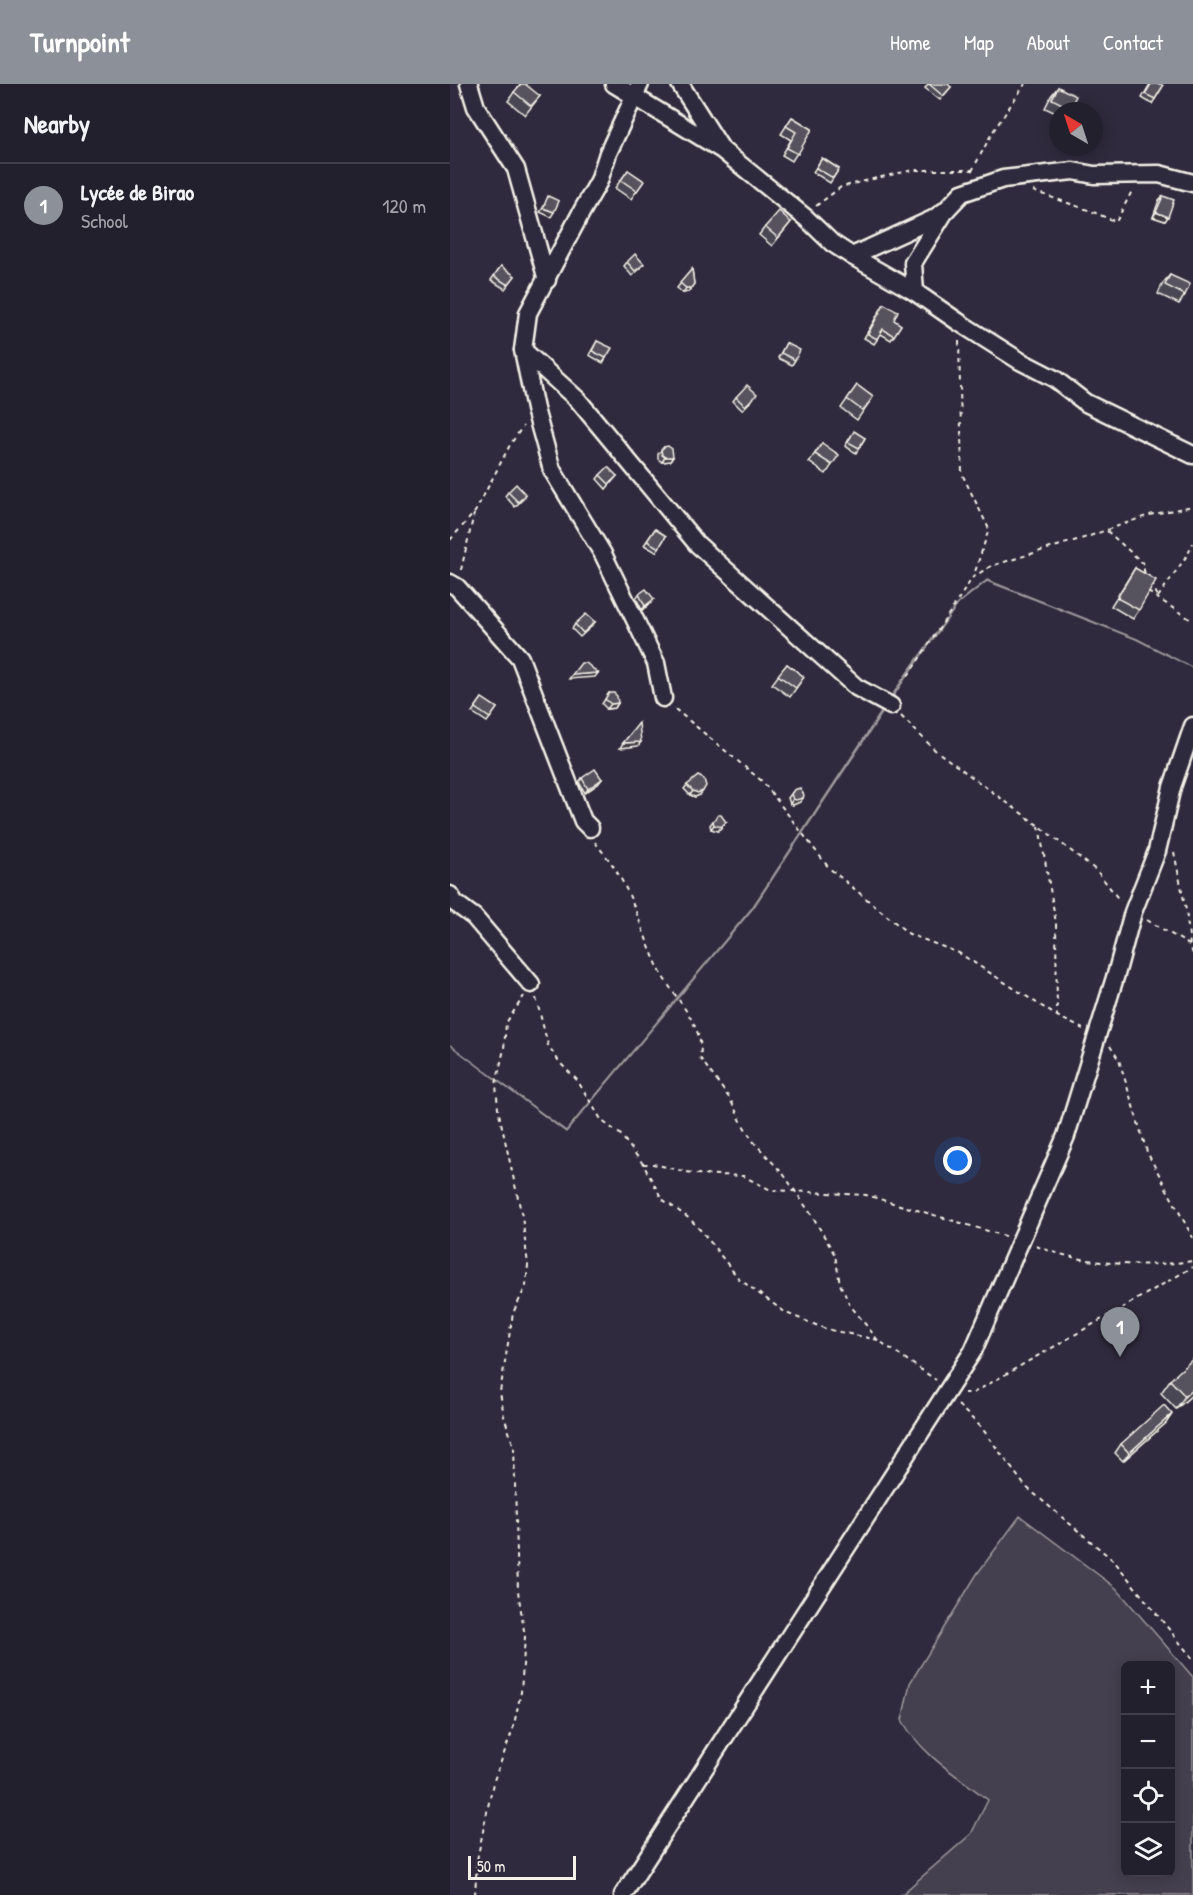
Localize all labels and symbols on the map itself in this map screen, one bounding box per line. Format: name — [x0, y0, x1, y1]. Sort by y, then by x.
north arrow — [1049, 102, 1103, 156]
your location — [943, 1146, 972, 1175]
pin: 1 — [1100, 1308, 1140, 1357]
scale bar — [468, 1853, 576, 1880]

